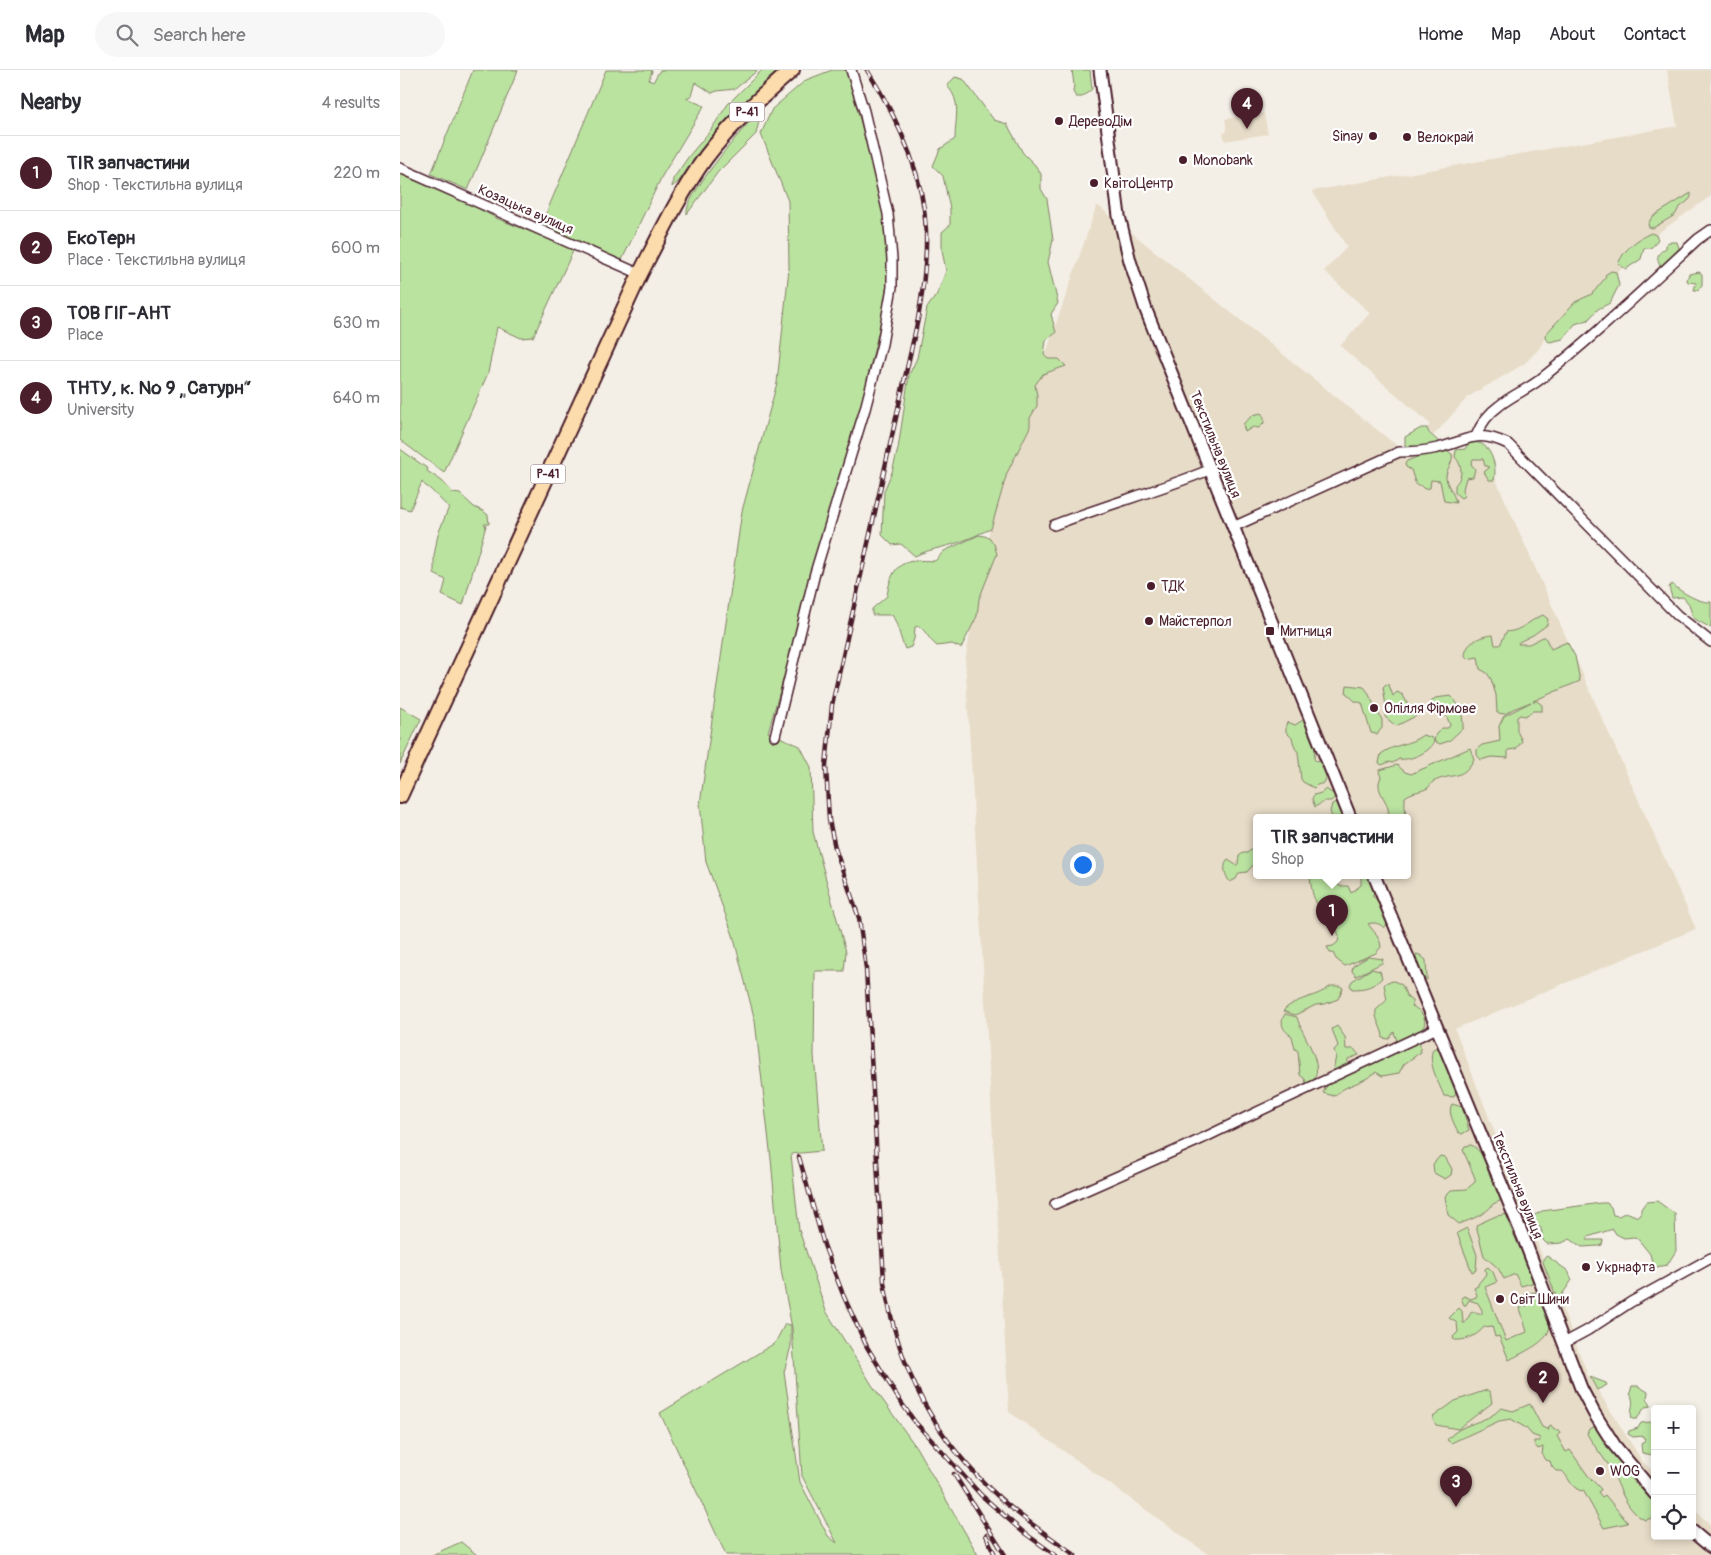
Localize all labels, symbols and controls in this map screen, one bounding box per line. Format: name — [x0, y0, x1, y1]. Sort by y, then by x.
search box — [95, 12, 445, 57]
text: Map — [25, 20, 65, 49]
icon: search — [113, 21, 141, 49]
text: Search here — [153, 23, 246, 47]
text: Home — [1418, 23, 1463, 46]
text: Map — [1491, 23, 1521, 46]
text: About — [1549, 23, 1595, 46]
text: Contact — [1623, 23, 1686, 46]
pin: 4 — [1231, 88, 1263, 129]
text: Nearby — [20, 89, 81, 116]
text: 4 results — [322, 93, 380, 113]
road number: Р-41 — [730, 102, 764, 122]
place label: ДеревоДім — [1068, 113, 1132, 130]
marker: ДеревоДім — [1053, 115, 1065, 127]
place label: Sinay — [1332, 128, 1363, 145]
place label: Велокрай — [1417, 129, 1474, 146]
marker: Sinay — [1367, 130, 1379, 142]
marker: Велокрай — [1401, 131, 1413, 143]
text: TIR запчастини — [67, 151, 189, 175]
place label: Monobank — [1193, 152, 1253, 169]
marker: Monobank — [1177, 154, 1189, 166]
text: 1 — [33, 163, 39, 183]
text: 220 m — [334, 163, 380, 183]
text: Shop · Текстильна вулиця — [67, 175, 243, 195]
place label: КвітоЦентр — [1104, 175, 1174, 192]
marker: КвітоЦентр — [1088, 177, 1100, 189]
street label: Козацька вулиця — [475, 181, 576, 238]
text: ЕкоТерн — [67, 226, 135, 250]
text: 2 — [32, 238, 40, 258]
text: 600 m — [331, 238, 380, 258]
text: Place · Текстильна вулиця — [67, 250, 246, 270]
text: ТОВ ГІГ-АНТ — [67, 301, 171, 325]
text: 3 — [32, 313, 40, 333]
text: 630 m — [333, 313, 380, 333]
text: Place — [67, 325, 103, 345]
text: ТНТУ, к. № 9 „Сатурн“ — [67, 376, 252, 400]
text: 4 — [31, 388, 41, 408]
text: 640 m — [333, 388, 380, 408]
street label: Текстильна вулиця — [1186, 388, 1245, 500]
text: University — [67, 400, 134, 420]
road number: Р-41 — [530, 464, 566, 484]
place label: ТДК — [1161, 578, 1185, 595]
marker: ТДК — [1145, 580, 1157, 592]
place label: Майстерпол — [1159, 613, 1232, 630]
marker: Майстерпол — [1143, 615, 1155, 627]
place label: Митниця — [1280, 623, 1332, 640]
marker: Митниця — [1264, 625, 1276, 637]
place label: Опілля Фірмове — [1384, 700, 1476, 717]
marker: Опілля Фірмове — [1368, 702, 1380, 714]
popup — [1253, 814, 1411, 879]
text: TIR запчастини — [1271, 825, 1393, 849]
text: Shop — [1271, 849, 1304, 869]
your location — [1070, 852, 1096, 878]
pin: 1 — [1316, 895, 1348, 936]
street label: Текстильна вулиця — [1488, 1129, 1547, 1241]
place label: Укрнафта — [1596, 1259, 1655, 1276]
marker: Укрнафта — [1580, 1261, 1592, 1273]
place label: Світ Шини — [1510, 1291, 1569, 1308]
marker: Світ Шини — [1494, 1293, 1506, 1305]
pin: 2 — [1527, 1362, 1559, 1403]
map controls — [1651, 1405, 1696, 1540]
button: + — [1651, 1405, 1696, 1450]
button: − — [1651, 1450, 1696, 1495]
place label: WOG — [1610, 1463, 1640, 1480]
marker: WOG — [1594, 1465, 1606, 1477]
pin: 3 — [1440, 1466, 1472, 1507]
button: locate — [1651, 1495, 1696, 1540]

